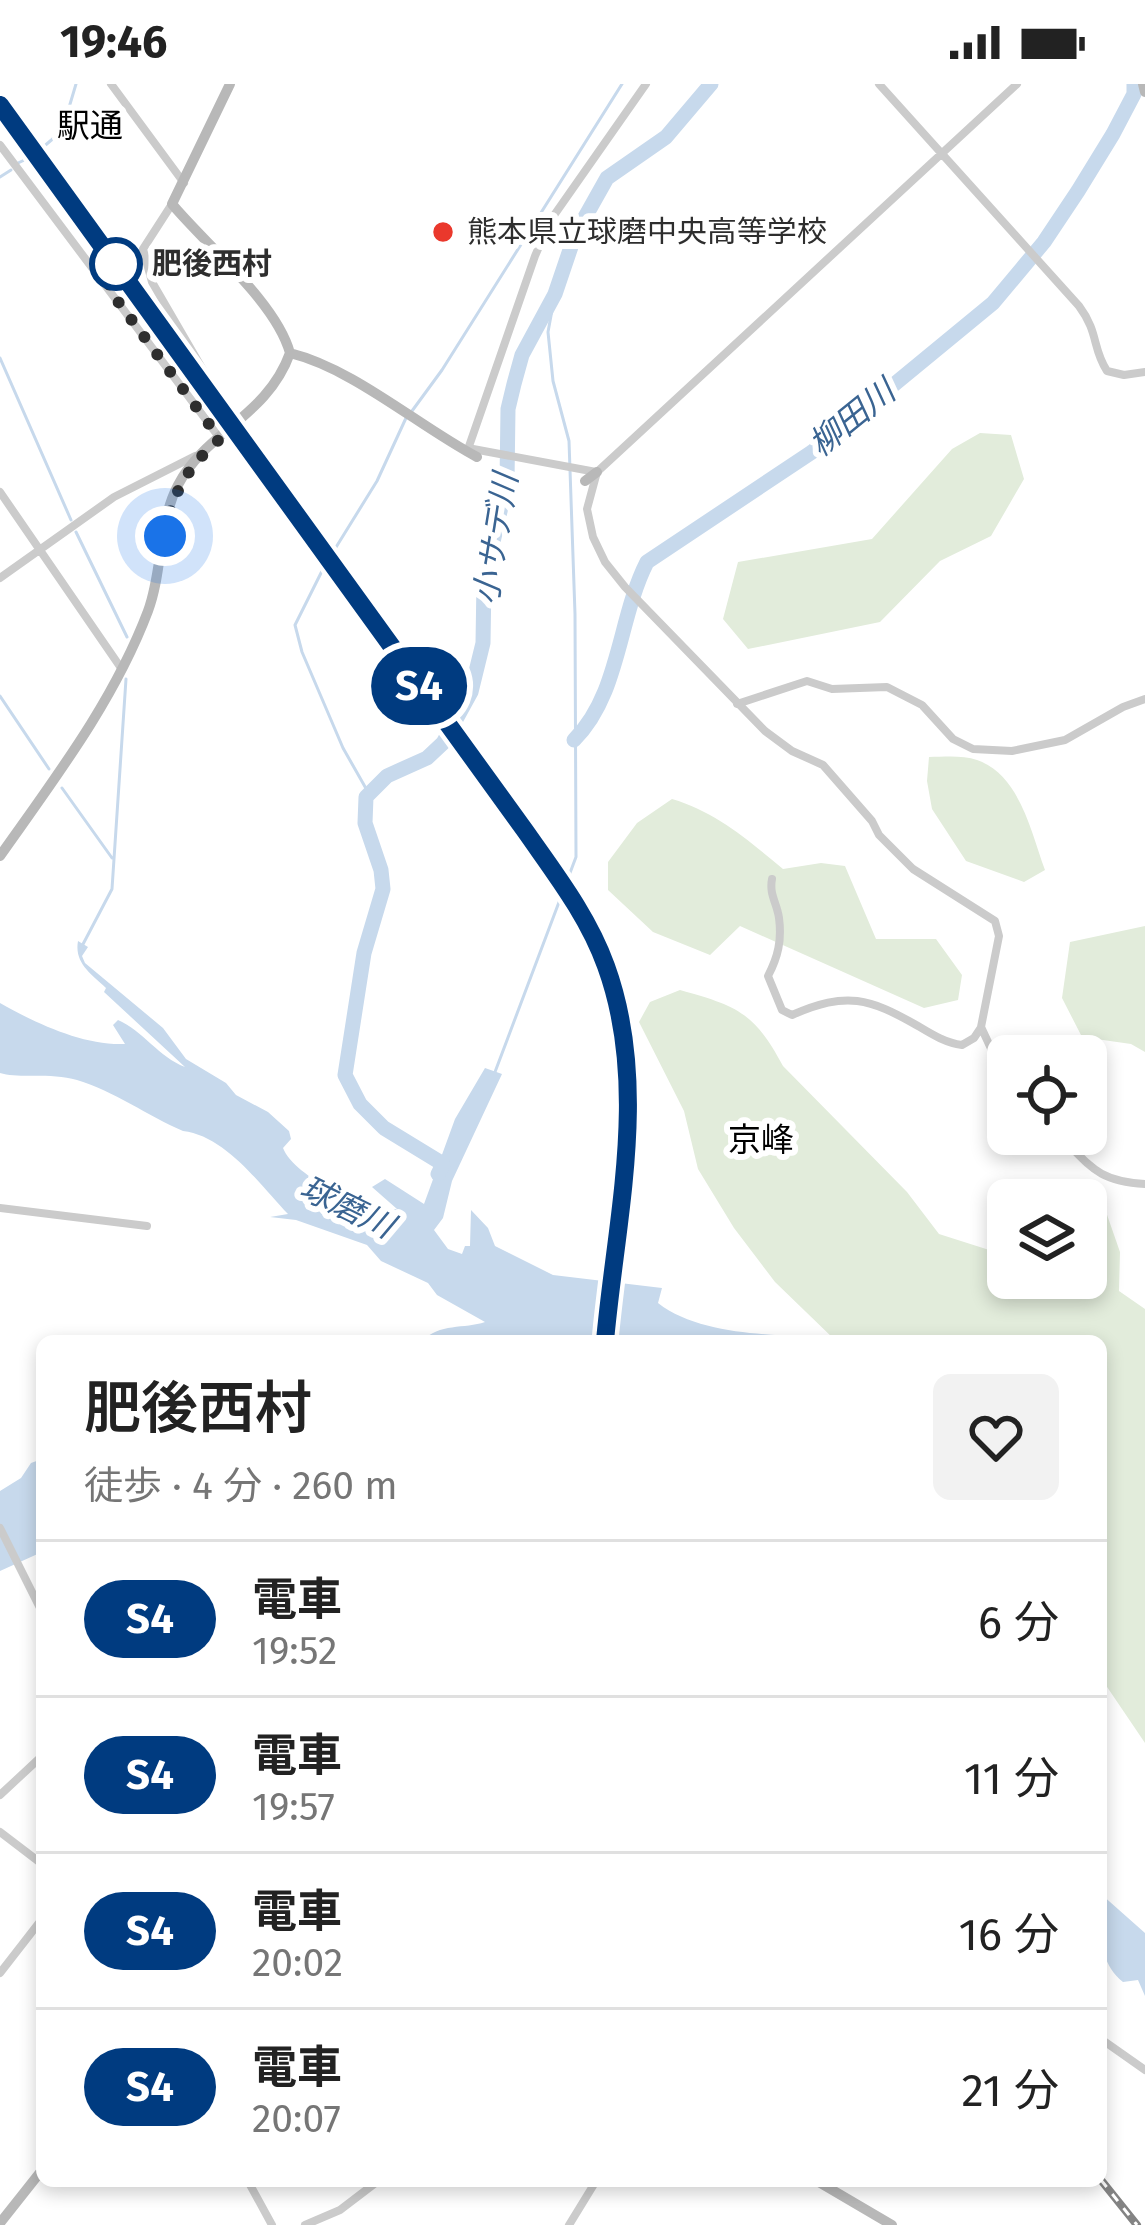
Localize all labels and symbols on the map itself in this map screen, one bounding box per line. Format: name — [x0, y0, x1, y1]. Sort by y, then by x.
district label: 駅通 — [57, 106, 123, 146]
place label: 熊本県立球磨中央高等学校 — [467, 214, 827, 250]
marker: 熊本県立球磨中央高等学校 — [430, 219, 456, 245]
marker: 肥後西村 — [91, 239, 141, 289]
place label: 肥後西村 — [152, 246, 272, 282]
water label: 柳田川 — [801, 369, 905, 465]
water label: 小サデ川 — [466, 468, 527, 607]
your location — [135, 506, 195, 566]
line badge: S4 — [365, 647, 473, 725]
district label: 京峰 — [728, 1120, 794, 1160]
water label: 球磨川 — [294, 1167, 403, 1248]

